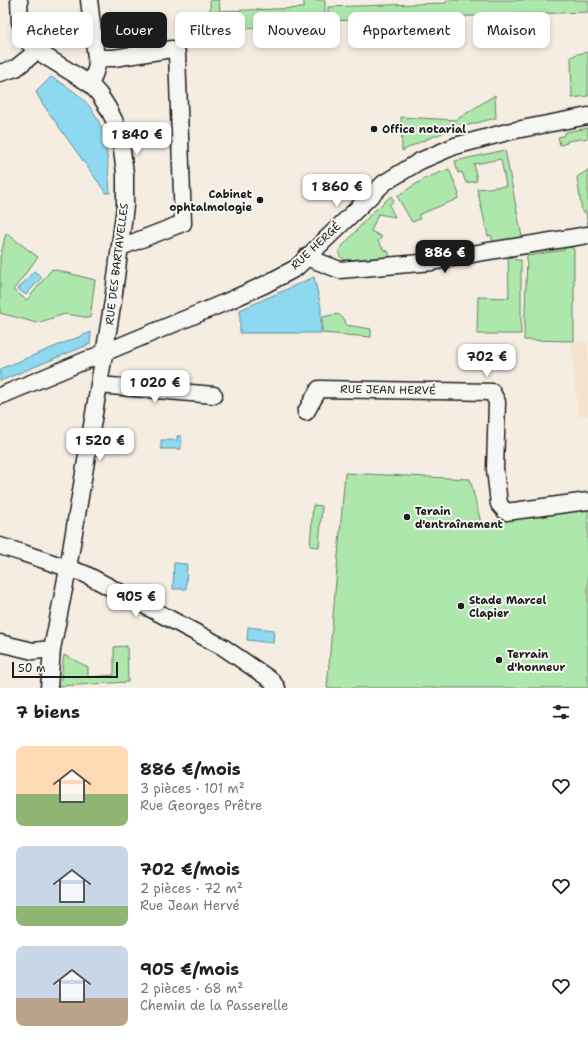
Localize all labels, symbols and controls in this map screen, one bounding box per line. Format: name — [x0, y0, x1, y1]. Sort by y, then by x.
chip: Acheter — [12, 12, 93, 48]
chip: Louer — [101, 12, 167, 48]
chip: Filtres — [175, 12, 245, 48]
chip: Nouveau — [253, 12, 340, 48]
chip: Appartement — [348, 12, 465, 48]
chip: Maison — [473, 12, 550, 48]
pin: 1 840 € — [100, 122, 174, 156]
place label: Office notarial — [382, 122, 466, 137]
marker: Office notarial — [369, 124, 379, 134]
text: 1 840 € — [111, 126, 163, 143]
pin: 1 860 € — [300, 174, 374, 208]
text: 1 860 € — [311, 178, 363, 195]
place label: Cabinet ophtalmologie — [169, 187, 253, 215]
marker: Cabinet ophtalmologie — [255, 195, 265, 205]
street label: RUE DES BARTAVELLES — [102, 202, 132, 326]
street label: RUE HERGÉ — [287, 218, 344, 273]
pin: 886 € — [417, 240, 473, 274]
text: 886 € — [425, 244, 465, 261]
pin: 702 € — [459, 344, 515, 378]
text: 702 € — [467, 348, 507, 365]
pin: 1 020 € — [118, 370, 192, 404]
text: 1 020 € — [130, 374, 180, 391]
street label: RUE JEAN HERVÉ — [340, 381, 436, 398]
pin: 1 520 € — [63, 428, 137, 462]
text: 1 520 € — [75, 432, 125, 449]
place label: Terain d'entraînement — [415, 504, 504, 532]
marker: Terain d'entraînement — [402, 512, 412, 522]
pin: 905 € — [108, 584, 164, 618]
text: 905 € — [116, 588, 156, 605]
place label: Stade Marcel Clapier — [469, 593, 546, 621]
marker: Stade Marcel Clapier — [456, 601, 466, 611]
place label: Terrain d'honneur — [507, 647, 565, 675]
marker: Terrain d'honneur — [494, 655, 504, 665]
scale bar — [12, 660, 118, 679]
text: 50 m — [18, 661, 46, 676]
text: 7 biens — [16, 701, 80, 723]
icon: filters — [550, 701, 572, 723]
text: 886 €/mois — [140, 758, 241, 780]
icon: home — [48, 762, 96, 810]
icon: heart — [550, 775, 572, 797]
text: 3 pièces · 101 m² — [140, 780, 245, 797]
text: Rue Georges Prêtre — [140, 797, 262, 814]
text: 702 €/mois — [140, 858, 240, 880]
icon: home — [48, 862, 96, 910]
icon: heart — [550, 875, 572, 897]
text: 2 pièces · 72 m² — [140, 880, 243, 897]
text: Rue Jean Hervé — [140, 897, 240, 914]
text: 905 €/mois — [140, 958, 239, 980]
icon: home — [48, 962, 96, 1010]
icon: heart — [550, 975, 572, 997]
text: 2 pièces · 68 m² — [140, 980, 243, 997]
text: Chemin de la Passerelle — [140, 997, 288, 1014]

